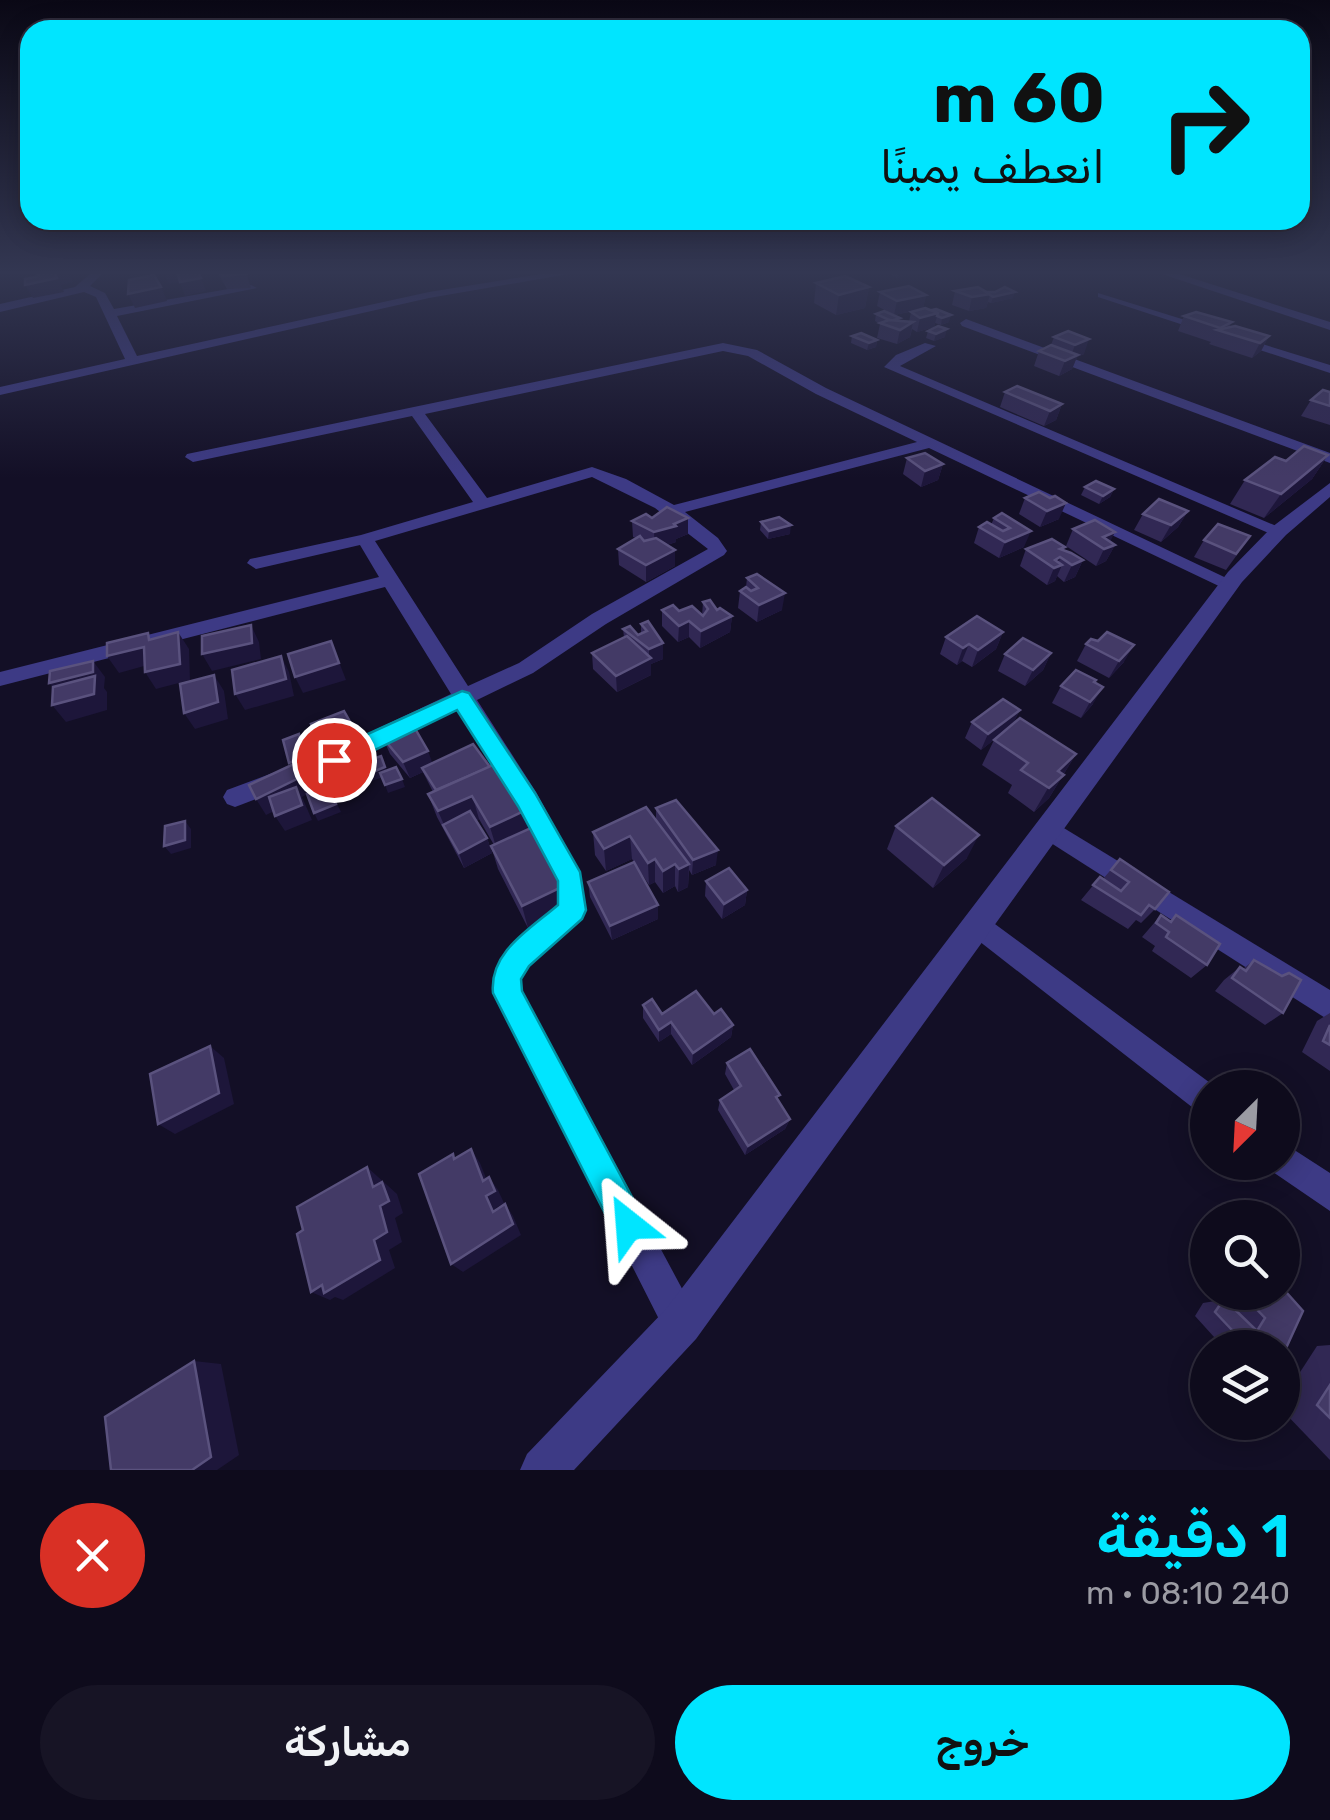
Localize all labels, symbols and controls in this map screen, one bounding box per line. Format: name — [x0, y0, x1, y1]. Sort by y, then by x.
text: 60 m — [933, 57, 1105, 140]
icon: right — [1140, 60, 1270, 190]
text: انعطف يمينًا — [880, 141, 1105, 194]
pin — [292, 718, 377, 803]
icon: arrive — [307, 733, 362, 788]
north arrow — [1190, 1070, 1300, 1180]
map controls — [1190, 1070, 1300, 1440]
position arrow — [577, 1173, 681, 1277]
button: search — [1190, 1200, 1300, 1310]
button: layers — [1190, 1330, 1300, 1440]
text: 1 دقيقة — [1096, 1501, 1290, 1572]
button: close — [40, 1503, 145, 1608]
text: 240 m · 08:10 — [1086, 1574, 1290, 1612]
button: مشاركة — [40, 1685, 655, 1800]
button: خروج — [675, 1685, 1290, 1800]

